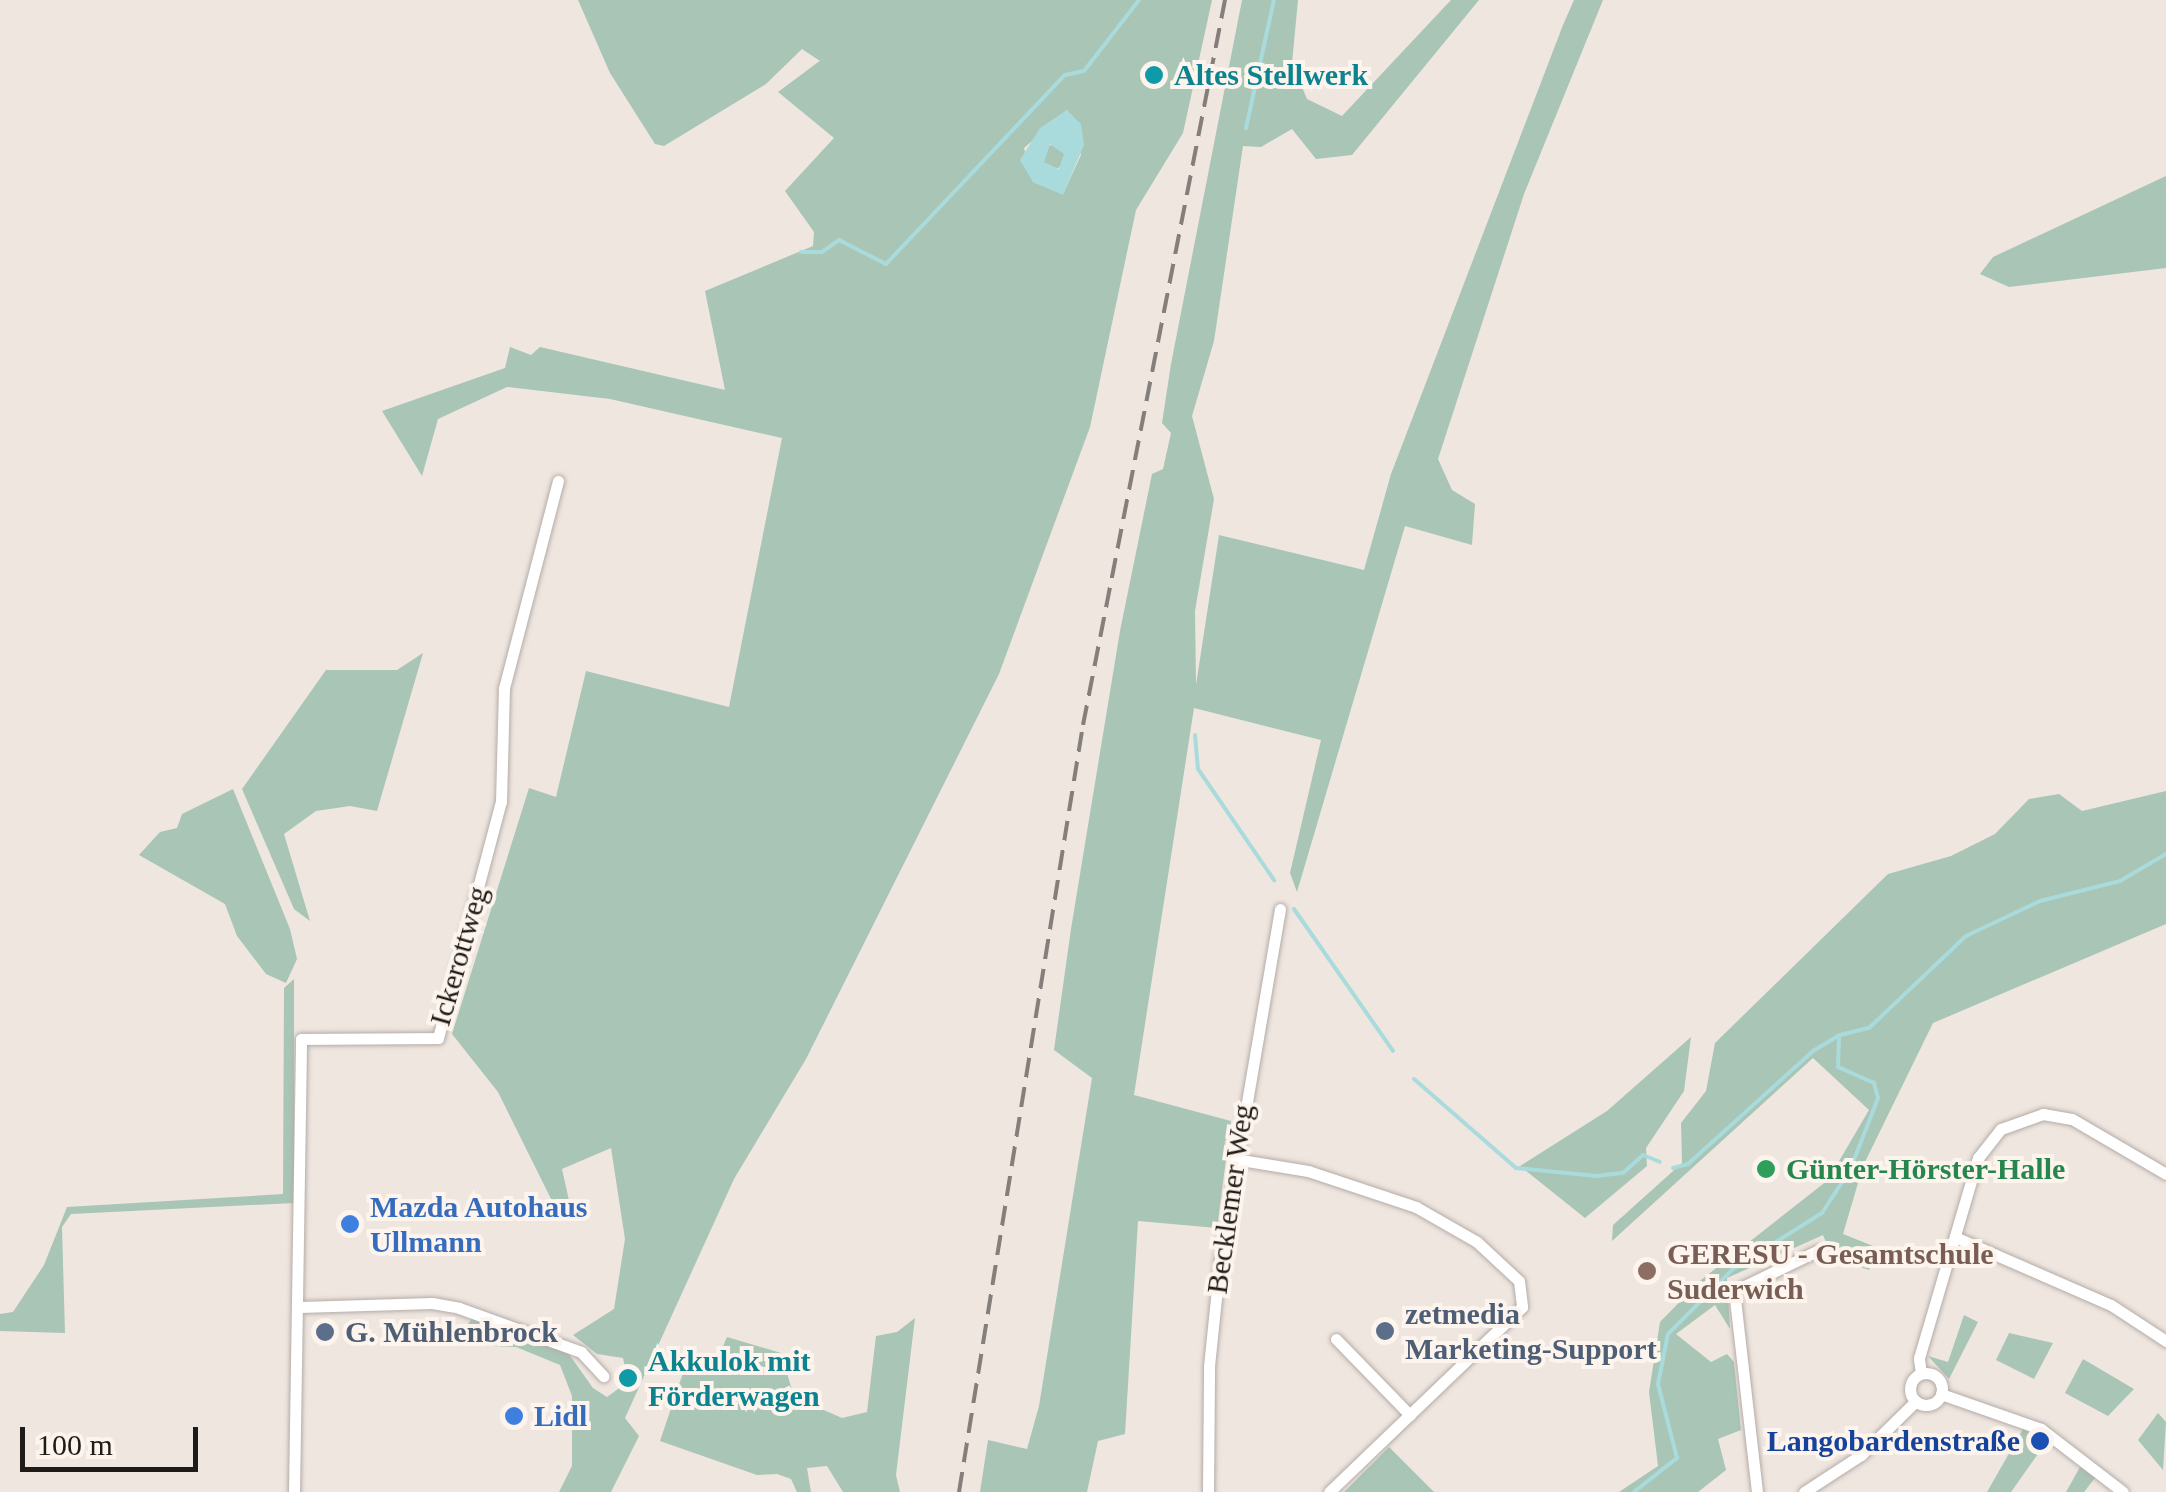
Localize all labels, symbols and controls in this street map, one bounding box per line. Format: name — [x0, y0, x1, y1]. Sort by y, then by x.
place label: Altes Stellwerk — [1174, 57, 1368, 93]
marker: Altes Stellwerk — [1143, 64, 1165, 86]
street label: Ickerottweg — [422, 882, 496, 1030]
street label: Becklemer Weg — [1199, 1102, 1261, 1296]
place label: Günter-Hörster-Halle — [1786, 1151, 2065, 1187]
marker: Günter-Hörster-Halle — [1755, 1158, 1777, 1180]
place label: Mazda Autohaus Ullmann — [370, 1189, 589, 1260]
marker: Mazda Autohaus Ullmann — [339, 1213, 361, 1235]
place label: GERESU - Gesamtschule Suderwich — [1667, 1236, 1994, 1306]
marker: GERESU - Gesamtschule Suderwich — [1636, 1260, 1658, 1282]
place label: zetmedia Marketing-Support — [1405, 1296, 1657, 1366]
place label: G. Mühlenbrock — [345, 1314, 558, 1350]
marker: zetmedia Marketing-Support — [1374, 1320, 1396, 1342]
marker: G. Mühlenbrock — [314, 1321, 336, 1343]
place label: Akkulok mit Förderwagen — [648, 1343, 820, 1414]
marker: Akkulok mit Förderwagen — [617, 1367, 639, 1389]
place label: Lidl — [534, 1398, 587, 1434]
marker: Lidl — [503, 1405, 525, 1427]
scale bar — [25, 1407, 202, 1469]
place label: Langobardenstraße — [1767, 1423, 2020, 1459]
text: 100 m — [37, 1428, 113, 1461]
marker: Langobardenstraße — [2029, 1430, 2051, 1452]

